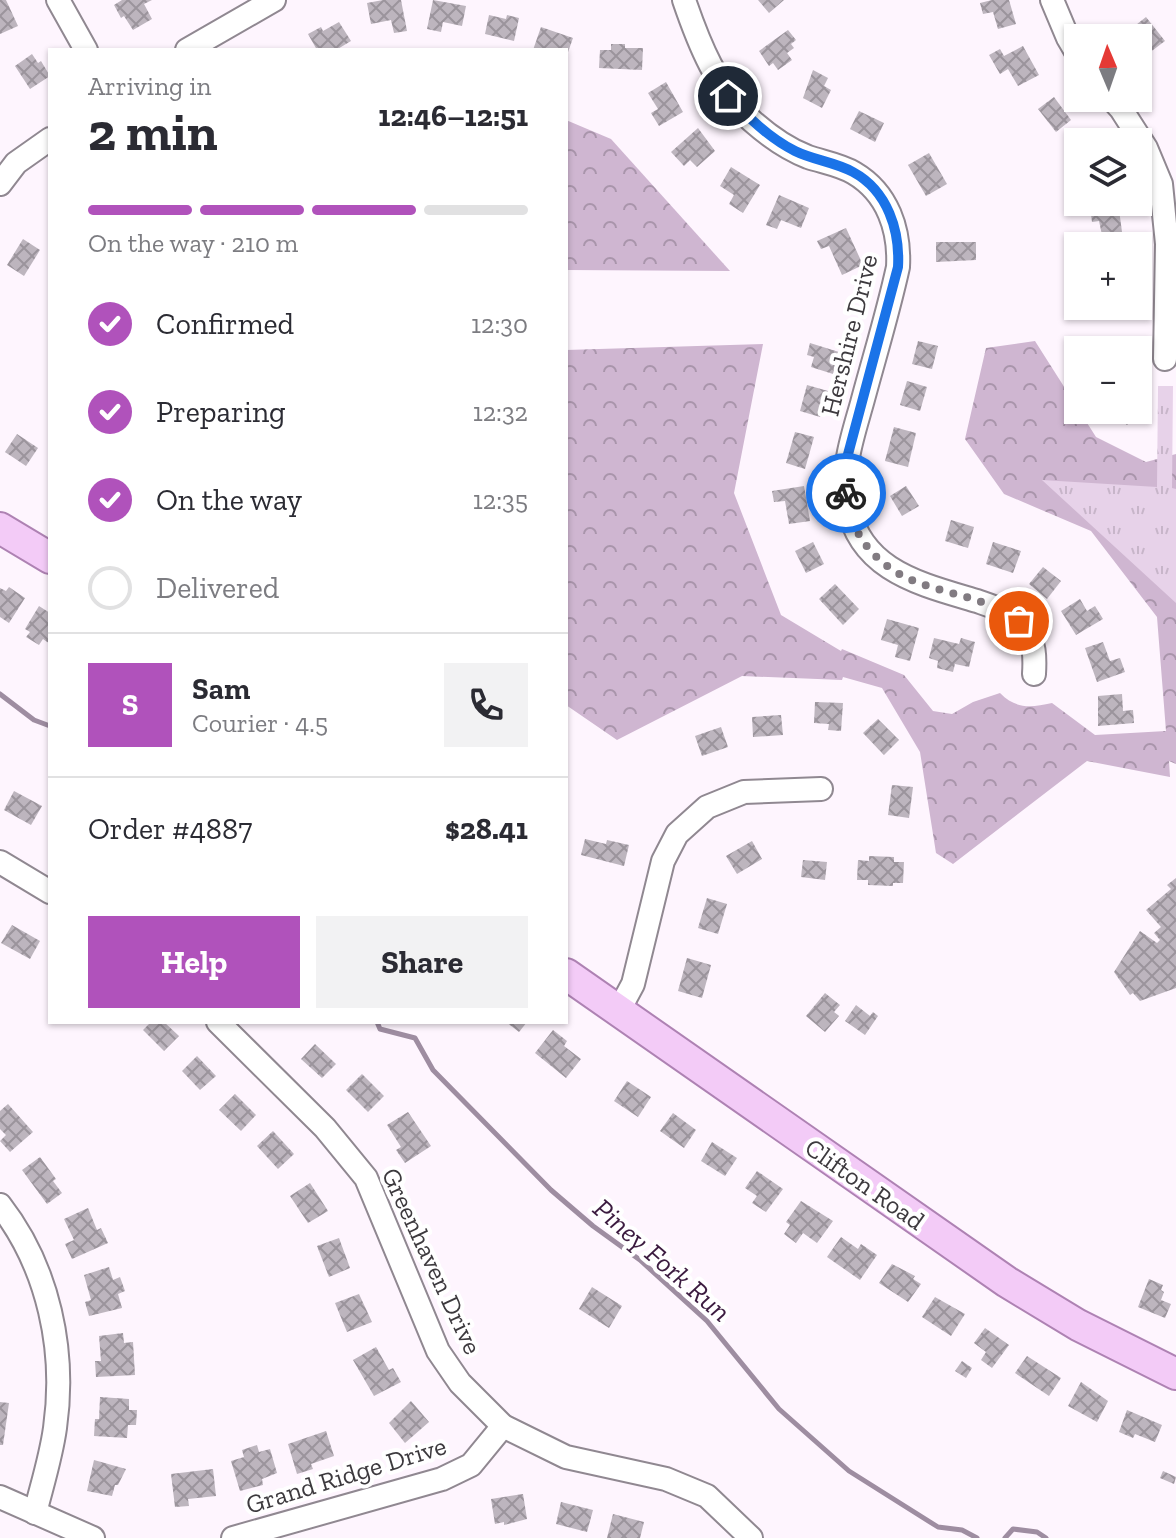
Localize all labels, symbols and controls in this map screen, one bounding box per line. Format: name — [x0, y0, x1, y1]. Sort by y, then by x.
north arrow — [1064, 24, 1152, 112]
map controls — [1064, 24, 1152, 424]
pin — [694, 62, 762, 130]
text: Arriving in — [88, 70, 211, 102]
icon: home — [706, 74, 750, 118]
text: 12:46–12:51 — [378, 98, 528, 134]
text: 2 min — [88, 101, 218, 163]
button: layers — [1064, 128, 1152, 216]
text: On the way · 210 m — [88, 227, 298, 259]
button: + — [1064, 232, 1152, 320]
street label: Hershire Drive — [813, 251, 885, 419]
icon: check — [88, 302, 132, 346]
text: Confirmed — [156, 306, 294, 342]
text: 12:30 — [471, 308, 528, 340]
button: − — [1064, 336, 1152, 424]
icon: check — [88, 390, 132, 434]
text: Preparing — [156, 394, 286, 430]
text: 12:32 — [473, 396, 528, 428]
courier — [806, 453, 886, 533]
icon: bike — [824, 471, 868, 515]
icon: check — [88, 478, 132, 522]
text: On the way — [156, 482, 302, 518]
text: 12:35 — [473, 484, 528, 516]
text: Delivered — [156, 570, 279, 606]
pin — [985, 587, 1053, 655]
icon: bag — [997, 599, 1041, 643]
button: phone — [444, 663, 528, 747]
text: Sam — [192, 671, 250, 707]
text: S — [122, 687, 138, 723]
text: Courier · 4.5 — [192, 707, 328, 739]
text: Order #4887 — [88, 811, 252, 847]
text: $28.41 — [445, 811, 528, 847]
button: Help — [88, 916, 300, 1008]
button: Share — [316, 916, 528, 1008]
street label: Clifton Road — [799, 1131, 931, 1237]
street label: Greenhaven Drive — [375, 1163, 489, 1359]
water label: Piney Fork Run — [587, 1192, 737, 1328]
street label: Grand Ridge Drive — [242, 1429, 450, 1521]

